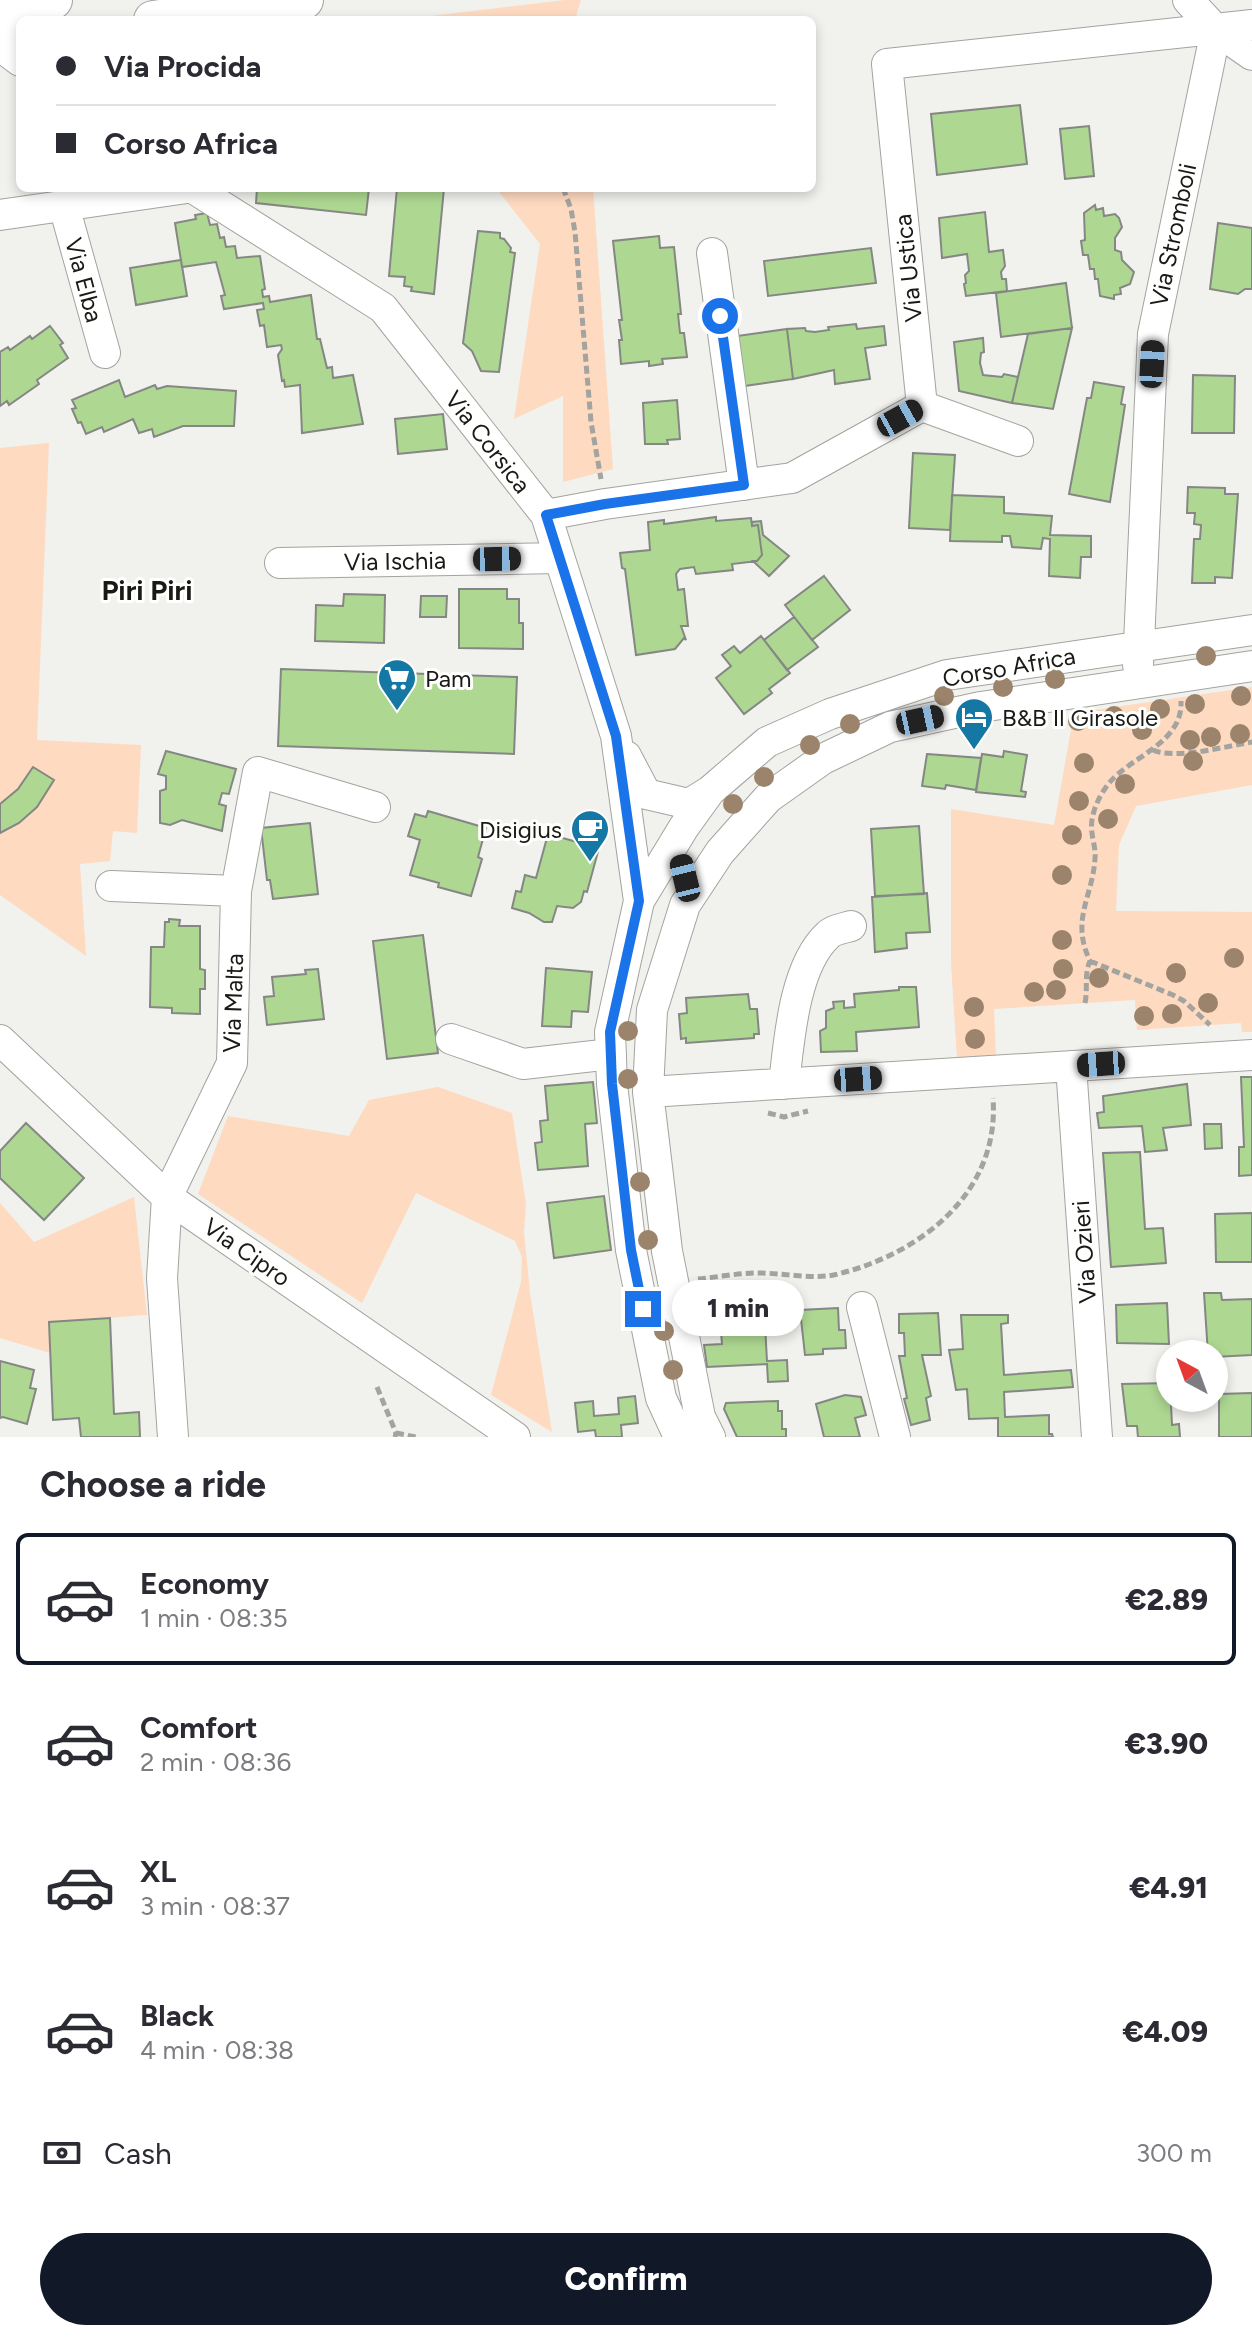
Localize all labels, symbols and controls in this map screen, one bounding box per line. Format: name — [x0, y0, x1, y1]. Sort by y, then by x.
text: Via Procida — [104, 48, 262, 85]
text: Corso Africa — [104, 125, 278, 162]
street label: Via Stromboli — [1144, 161, 1202, 309]
street label: Via Ustica — [888, 213, 928, 323]
street label: Via Elba — [59, 235, 109, 325]
route start — [702, 298, 738, 334]
car — [1139, 339, 1165, 389]
street label: Via Corsica — [439, 385, 537, 499]
car — [873, 396, 927, 440]
street label: Via Ischia — [344, 546, 446, 576]
car — [473, 547, 521, 571]
district label: Piri Piri — [101, 573, 193, 607]
street label: Corso Africa — [940, 641, 1078, 693]
supermarket icon: Pam — [376, 657, 418, 712]
place label: Pam — [425, 664, 471, 693]
hotel icon: B&B Il Girasole — [953, 696, 995, 751]
car — [894, 703, 946, 737]
place label: B&B Il Girasole — [1002, 703, 1158, 732]
cafe icon: Disigius — [569, 808, 611, 863]
place label: Disigius — [479, 815, 562, 844]
car — [668, 852, 702, 904]
street label: Via Malta — [217, 953, 249, 1053]
car — [1076, 1050, 1126, 1078]
car — [833, 1065, 883, 1093]
street label: Via Ozieri — [1066, 1200, 1102, 1304]
street label: Via Cipro — [198, 1212, 296, 1292]
callout: 1 min — [671, 1281, 803, 1337]
route end — [625, 1291, 661, 1327]
text: 1 min — [707, 1292, 769, 1324]
north arrow — [1156, 1340, 1228, 1412]
map controls — [1156, 1340, 1228, 1412]
text: Choose a ride — [40, 1463, 266, 1506]
icon: car — [44, 1563, 116, 1635]
text: Economy — [140, 1565, 269, 1602]
text: €2.89 — [1125, 1581, 1208, 1618]
text: 1 min · 08:35 — [140, 1602, 288, 1634]
icon: car — [44, 1707, 116, 1779]
text: Comfort — [140, 1709, 258, 1746]
text: €3.90 — [1125, 1725, 1208, 1762]
text: 2 min · 08:36 — [140, 1746, 291, 1778]
icon: car — [44, 1851, 116, 1923]
text: XL — [140, 1853, 176, 1890]
text: €4.91 — [1129, 1869, 1208, 1906]
text: 3 min · 08:37 — [140, 1890, 290, 1922]
icon: car — [44, 1995, 116, 2067]
text: Black — [140, 1997, 214, 2034]
text: €4.09 — [1122, 2013, 1208, 2050]
text: 4 min · 08:38 — [140, 2034, 294, 2066]
icon: cash — [40, 2131, 84, 2175]
text: Cash — [104, 2135, 172, 2172]
text: 300 m — [1136, 2137, 1212, 2169]
button: Confirm — [40, 2233, 1212, 2325]

